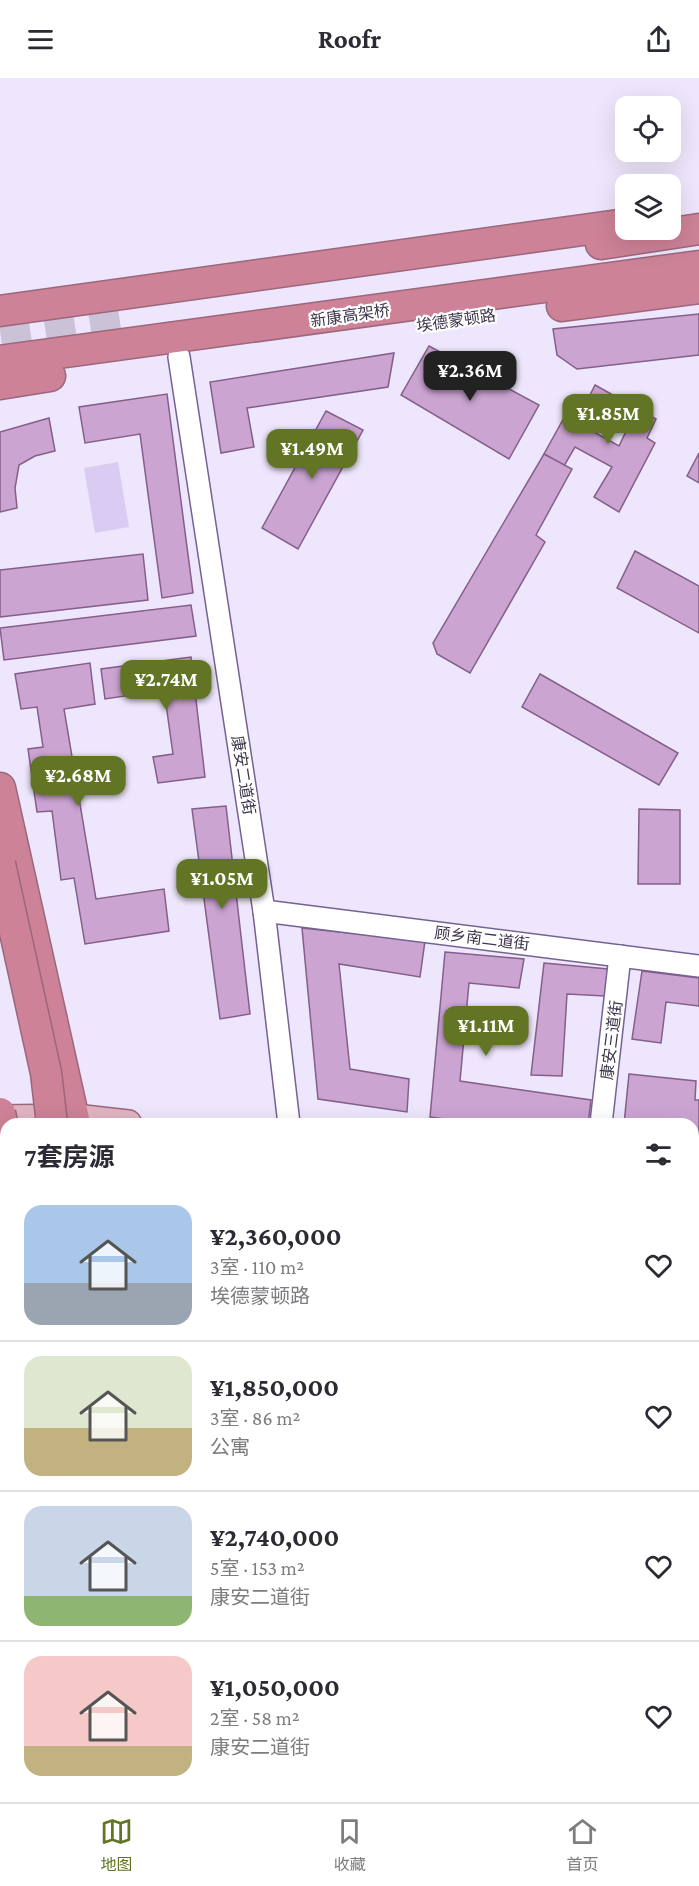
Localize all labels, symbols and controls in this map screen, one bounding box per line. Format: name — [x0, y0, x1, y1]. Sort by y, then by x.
icon: menu — [24, 23, 57, 56]
icon: share — [642, 23, 675, 56]
text: Roofr — [318, 24, 381, 54]
map controls — [615, 96, 681, 240]
button: locate — [615, 96, 681, 162]
button: layers — [615, 174, 681, 240]
street label: 新康高架桥 — [309, 302, 391, 329]
street label: 埃德蒙顿路 — [415, 307, 497, 334]
pin: ¥2.36M — [421, 351, 519, 402]
text: ¥2.36M — [438, 359, 503, 381]
pin: ¥1.85M — [559, 394, 657, 445]
text: ¥1.85M — [576, 402, 640, 424]
pin: ¥1.49M — [263, 429, 361, 480]
text: ¥1.49M — [280, 437, 344, 459]
pin: ¥2.74M — [117, 660, 215, 711]
text: ¥2.74M — [134, 668, 198, 690]
street label: 康安二道街 — [229, 734, 258, 816]
pin: ¥2.68M — [29, 756, 127, 807]
text: ¥2.68M — [45, 764, 111, 786]
pin: ¥1.05M — [173, 859, 271, 910]
text: ¥1.05M — [190, 867, 254, 889]
street label: 顾乡南二道街 — [433, 924, 531, 953]
street label: 康安三道街 — [598, 999, 625, 1081]
pin: ¥1.11M — [437, 1006, 535, 1057]
text: ¥1.11M — [458, 1014, 514, 1036]
icon: filters — [642, 1138, 675, 1171]
text: 7套房源 — [24, 1143, 115, 1172]
text: ¥2,360,000 — [210, 1222, 342, 1251]
icon: home — [72, 1229, 144, 1301]
icon: heart — [642, 1249, 675, 1282]
text: 3室 · 110 m² — [210, 1256, 304, 1278]
text: 埃德蒙顿路 — [210, 1285, 310, 1307]
text: ¥1,850,000 — [210, 1373, 339, 1402]
icon: home — [72, 1380, 144, 1452]
icon: heart — [642, 1400, 675, 1433]
text: 3室 · 86 m² — [210, 1407, 300, 1429]
text: 公寓 — [210, 1436, 250, 1458]
text: ¥2,740,000 — [210, 1523, 339, 1552]
icon: home — [72, 1530, 144, 1602]
icon: heart — [642, 1550, 675, 1583]
text: 5室 · 153 m² — [210, 1557, 305, 1579]
text: 康安二道街 — [210, 1586, 310, 1608]
text: ¥1,050,000 — [210, 1673, 340, 1702]
icon: home — [72, 1680, 144, 1752]
icon: heart — [642, 1700, 675, 1733]
text: 2室 · 58 m² — [210, 1707, 300, 1729]
text: 康安二道街 — [210, 1736, 310, 1758]
tab: 地图 — [100, 1815, 133, 1875]
tab: 收藏 — [333, 1815, 366, 1875]
tab: 首页 — [566, 1815, 599, 1875]

